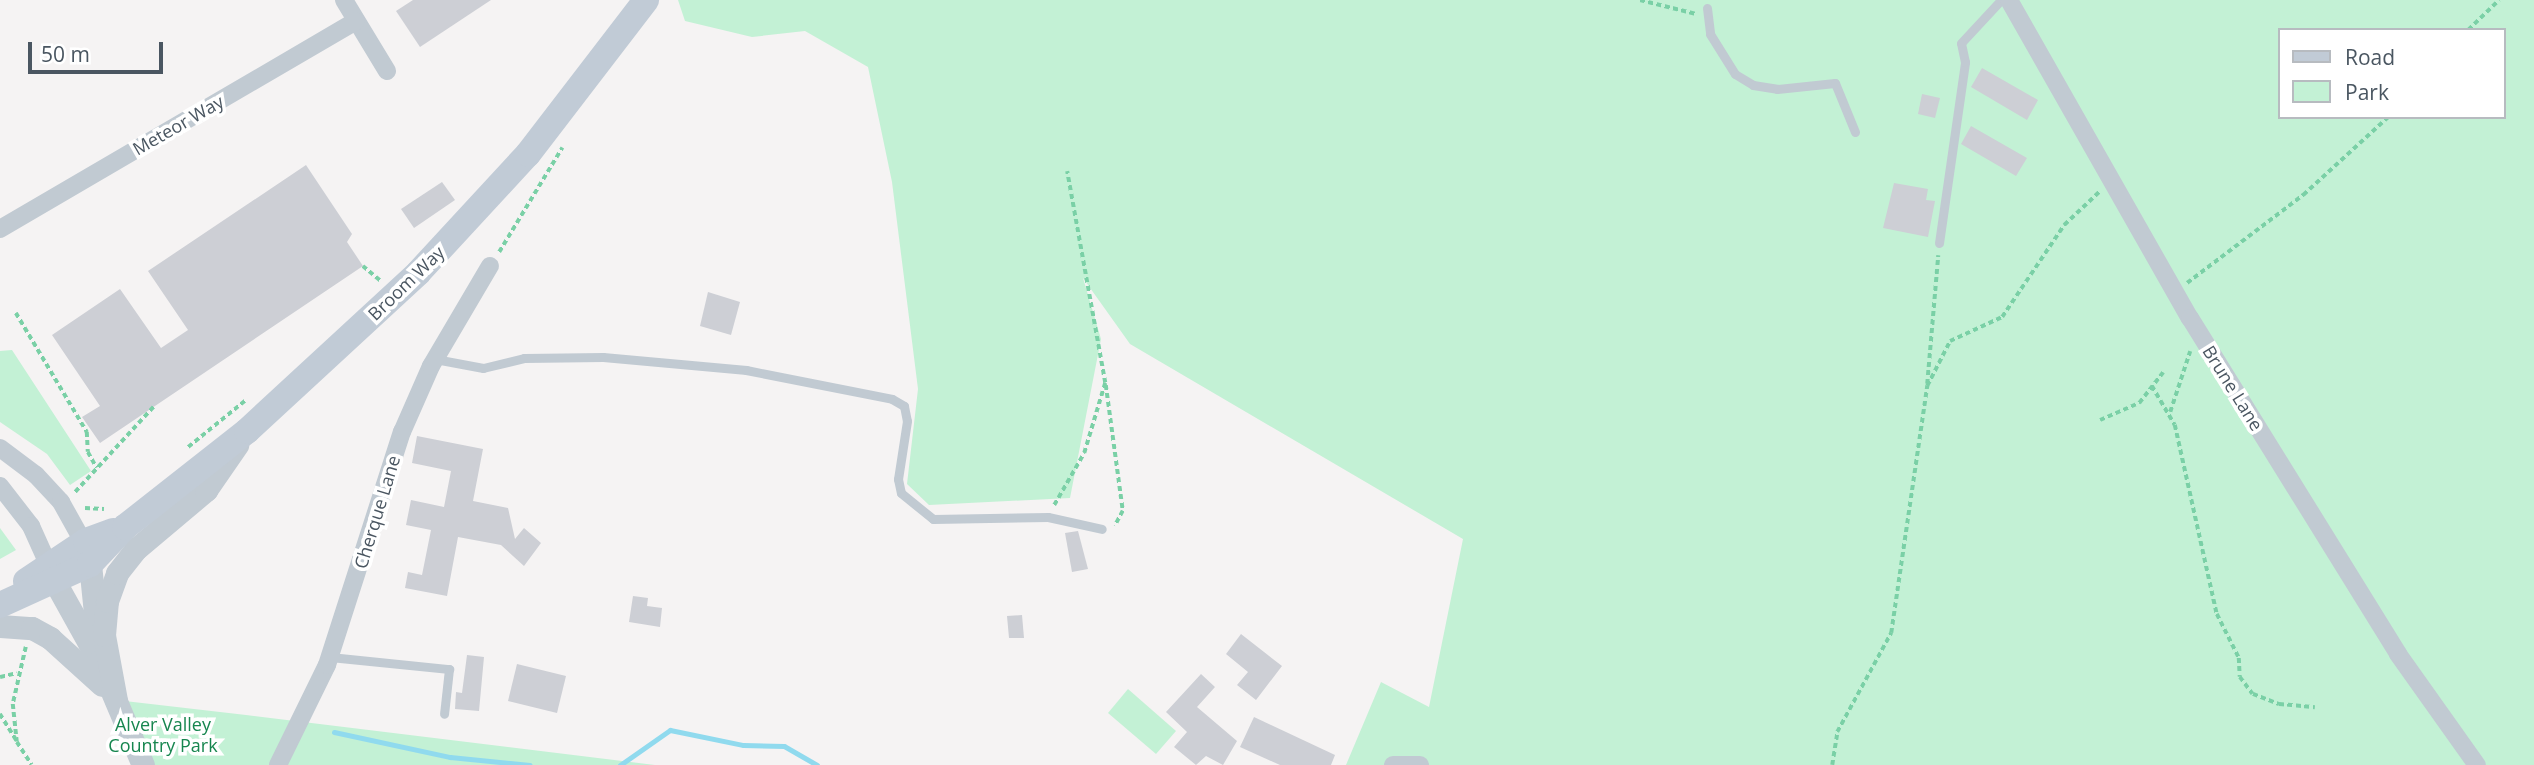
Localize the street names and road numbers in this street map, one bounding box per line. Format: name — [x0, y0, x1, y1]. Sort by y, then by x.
street label: Meteor Way — [129, 90, 227, 160]
street label: Broom Way — [363, 241, 449, 325]
street label: Brune Lane — [2198, 341, 2268, 435]
street label: Cherque Lane — [350, 453, 404, 571]

